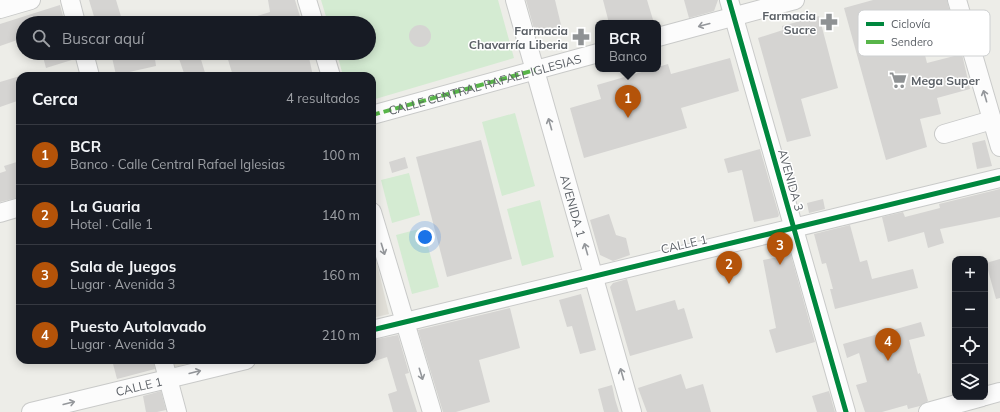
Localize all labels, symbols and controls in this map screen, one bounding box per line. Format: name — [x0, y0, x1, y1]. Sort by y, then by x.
place label: Farmacia Sucre — [762, 8, 816, 37]
legend — [858, 10, 990, 56]
pharmacy icon: Farmacia Sucre — [819, 12, 839, 32]
search box — [16, 16, 376, 60]
text: Ciclovía — [891, 17, 930, 31]
popup — [595, 20, 661, 72]
one-way arrow — [698, 22, 711, 29]
place label: Farmacia Chavarría Liberia — [469, 23, 568, 52]
icon: search — [30, 27, 52, 49]
pharmacy icon: Farmacia Chavarría Liberia — [571, 27, 591, 47]
text: Buscar aquí — [62, 29, 144, 48]
text: BCR — [609, 29, 640, 48]
text: Sendero — [891, 35, 933, 49]
text: Banco — [609, 48, 647, 64]
street label: CALLE CENTRAL RAFAEL IGLESIAS — [387, 50, 583, 118]
supermarket icon: Mega Super — [888, 70, 908, 90]
place label: Mega Super — [911, 73, 980, 88]
pin: 1 — [615, 85, 641, 118]
text: Cerca — [32, 88, 78, 109]
text: 4 resultados — [286, 90, 360, 106]
one-way arrow — [981, 90, 988, 103]
one-way arrow — [546, 118, 553, 131]
text: BCR — [70, 137, 101, 156]
text: 1 — [41, 147, 49, 163]
text: 100 m — [322, 147, 360, 163]
street label: AVENIDA 3 — [775, 147, 807, 213]
text: Banco · Calle Central Rafael Iglesias — [70, 156, 285, 172]
street label: AVENIDA 1 — [558, 173, 589, 239]
text: La Guaria — [70, 197, 140, 216]
text: 2 — [41, 207, 49, 223]
text: 140 m — [322, 207, 360, 223]
text: Hotel · Calle 1 — [70, 216, 153, 232]
your location — [415, 227, 435, 247]
street label: CALLE 1 — [659, 231, 709, 257]
pin: 3 — [767, 232, 793, 265]
one-way arrow — [380, 243, 387, 256]
one-way arrow — [582, 243, 589, 256]
pin: 2 — [716, 251, 742, 284]
map controls — [952, 256, 988, 400]
button: + — [952, 256, 988, 292]
text: Sala de Juegos — [70, 257, 176, 276]
text: 3 — [41, 267, 49, 283]
text: 160 m — [322, 267, 360, 283]
text: Lugar · Avenida 3 — [70, 276, 175, 292]
button: − — [952, 292, 988, 328]
text: Puesto Autolavado — [70, 317, 206, 336]
text: 4 — [41, 327, 49, 343]
text: 210 m — [322, 327, 360, 343]
pin: 4 — [875, 328, 901, 361]
button: locate — [952, 328, 988, 364]
text: Lugar · Avenida 3 — [70, 336, 175, 352]
button: layers — [952, 364, 988, 400]
one-way arrow — [418, 367, 425, 380]
one-way arrow — [188, 368, 201, 376]
one-way arrow — [617, 368, 625, 381]
street label: CALLE 1 — [114, 373, 164, 399]
one-way arrow — [62, 399, 75, 406]

